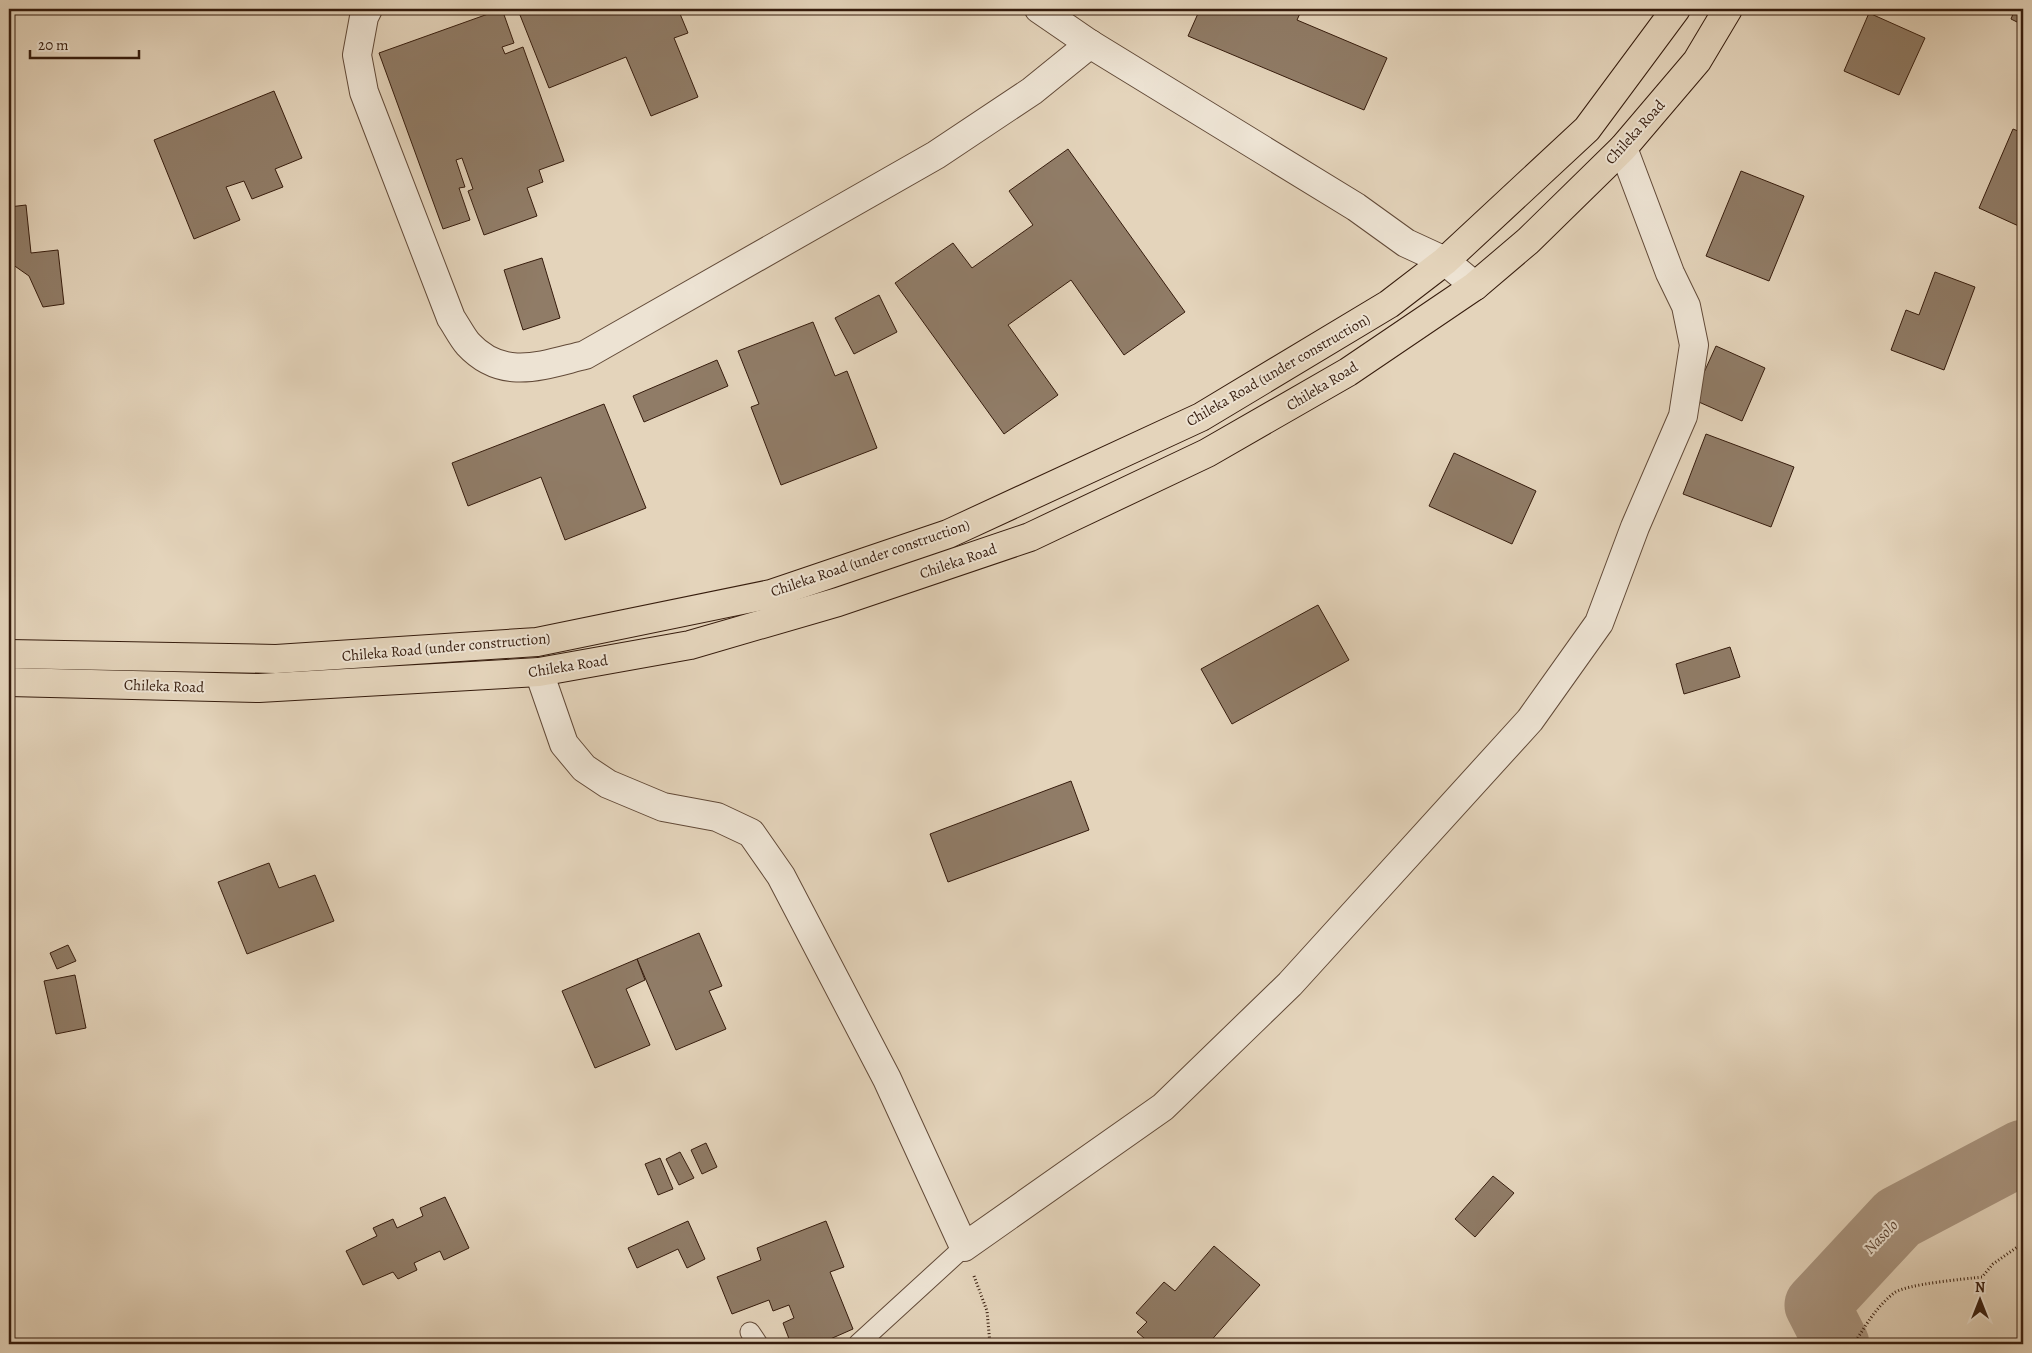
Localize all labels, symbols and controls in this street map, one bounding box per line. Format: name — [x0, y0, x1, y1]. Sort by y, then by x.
scale bar — [30, 28, 139, 60]
text: 20 m — [38, 35, 69, 55]
street label: Chileka Road — [1601, 95, 1670, 169]
street label: Chileka Road (under construction) — [1183, 310, 1373, 430]
street label: Chileka Road — [1283, 358, 1361, 414]
street label: Chileka Road (under construction) — [768, 515, 972, 601]
street label: Chileka Road — [917, 539, 999, 583]
street label: Chileka Road (under construction) — [341, 628, 551, 666]
street label: Chileka Road — [527, 650, 610, 682]
street label: Chileka Road — [123, 675, 205, 697]
water label: Nasolo — [1859, 1215, 1903, 1259]
north arrow — [1954, 1276, 2004, 1326]
text: N — [1975, 1278, 1985, 1297]

